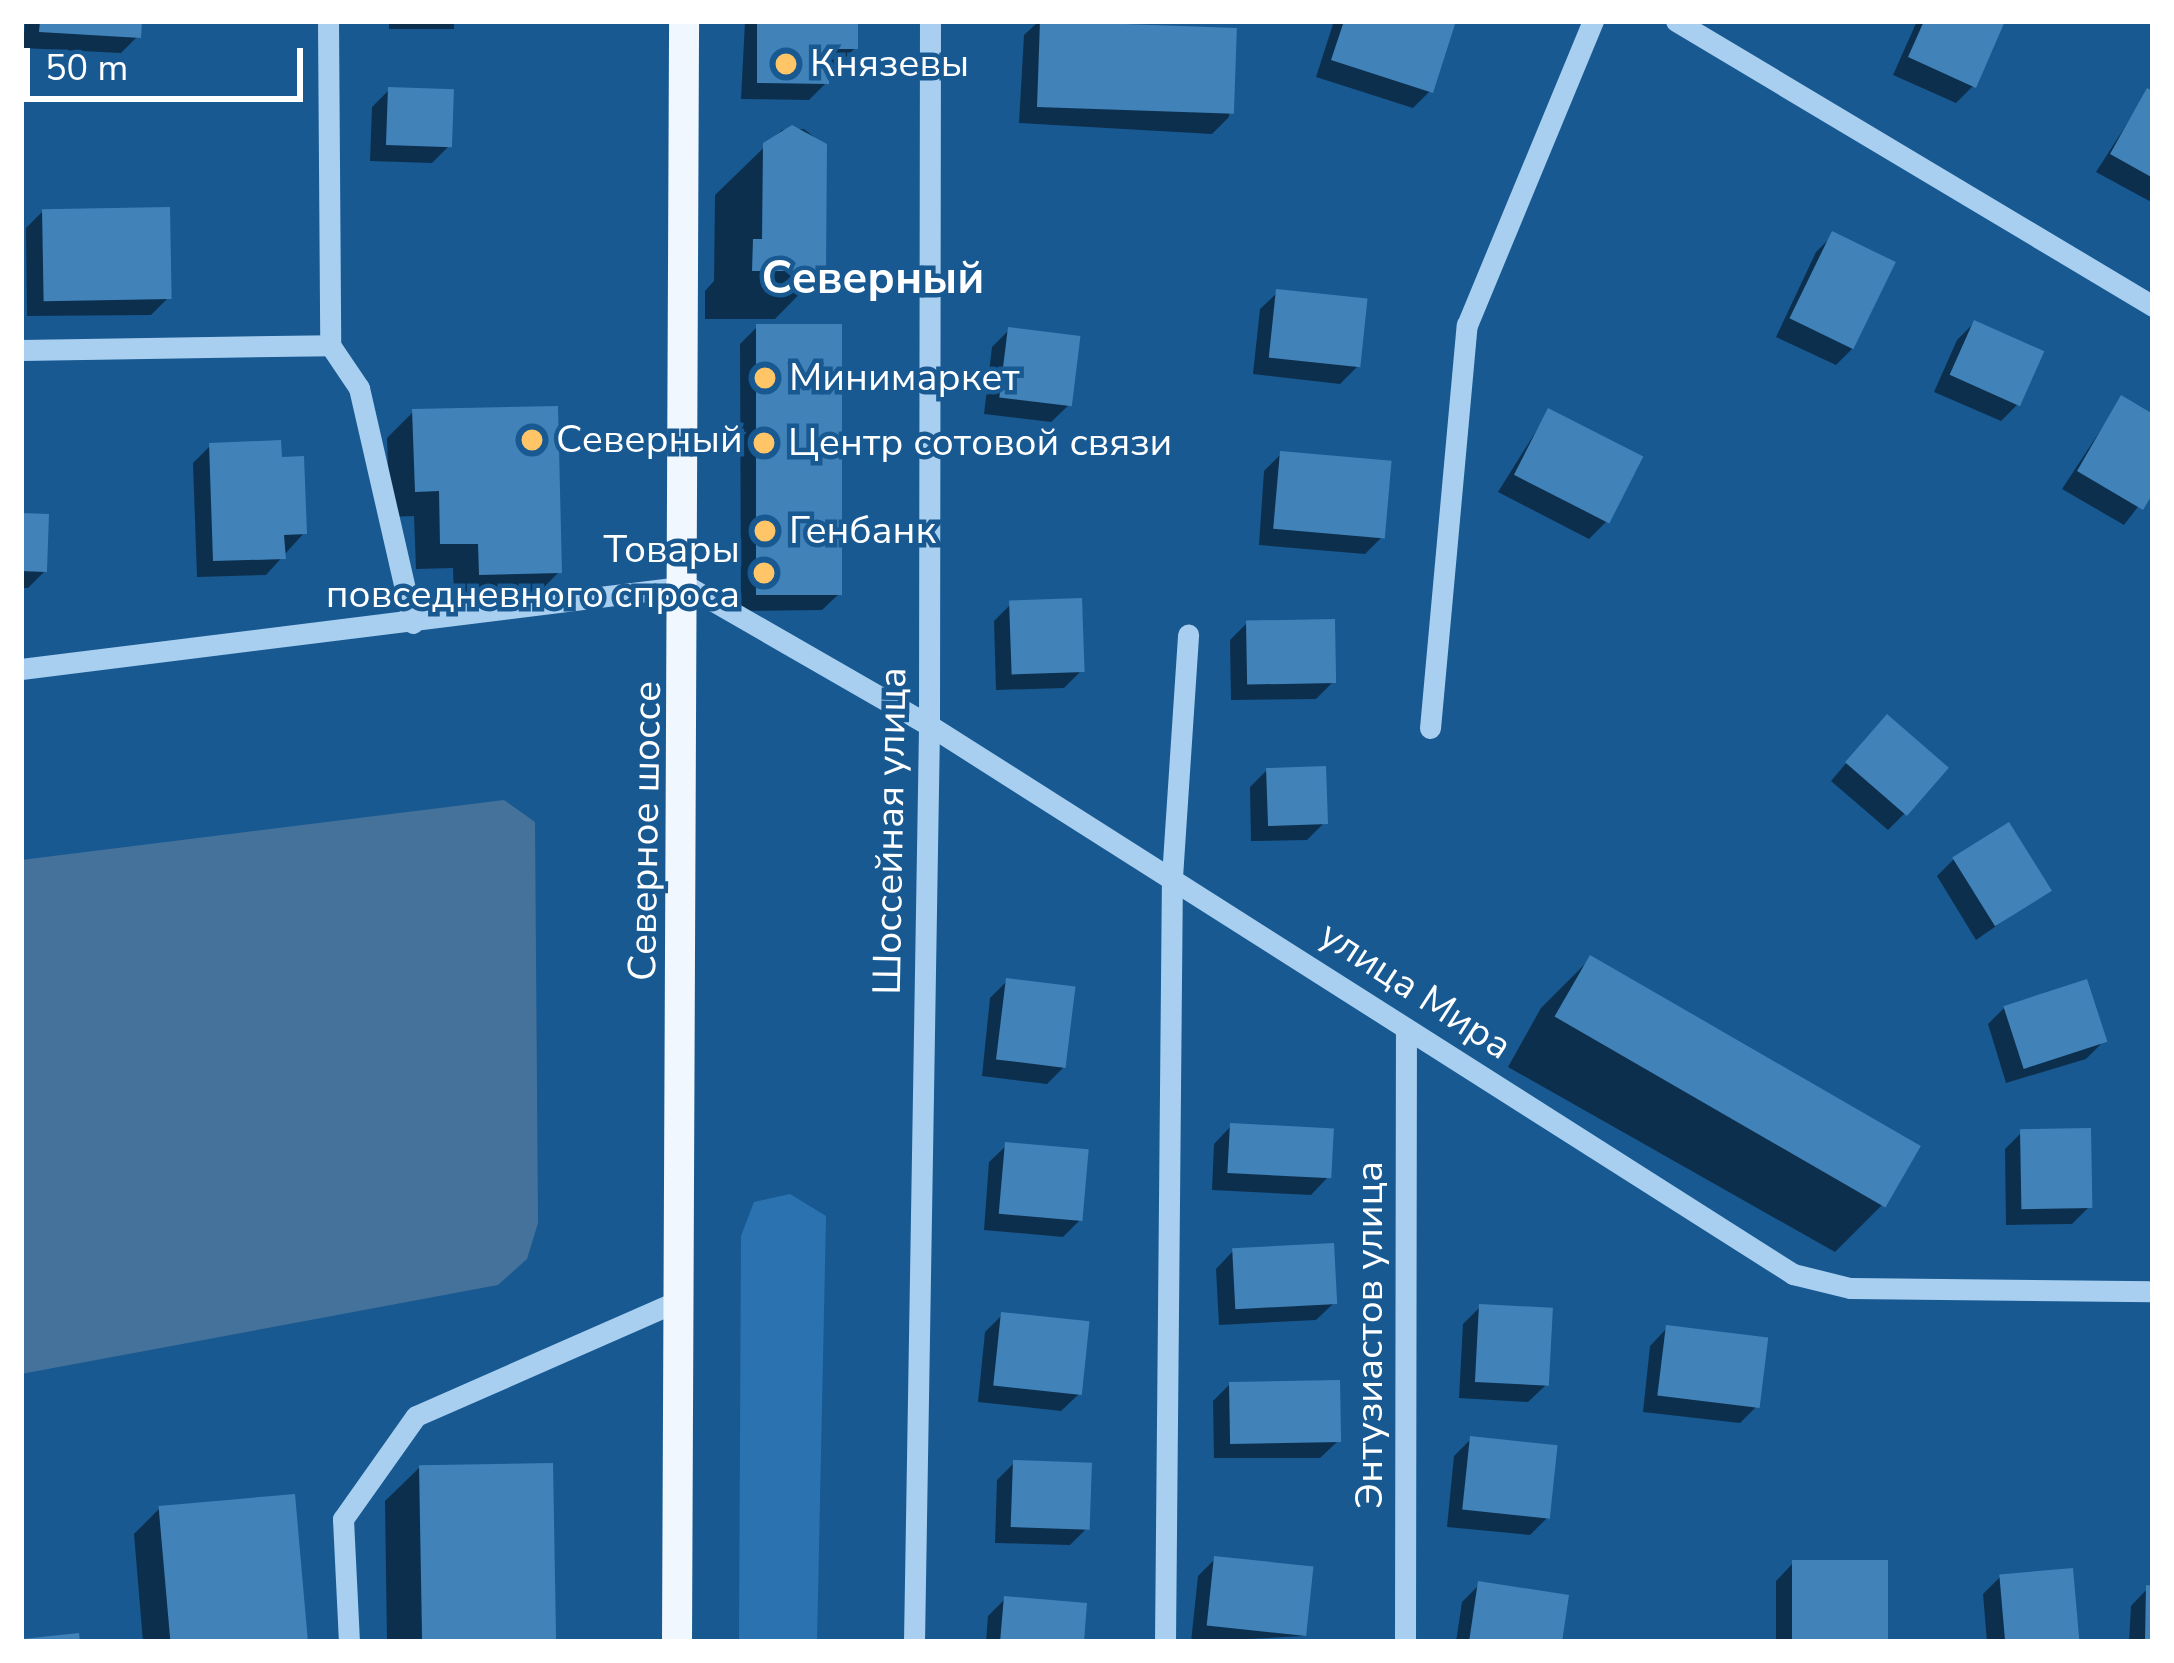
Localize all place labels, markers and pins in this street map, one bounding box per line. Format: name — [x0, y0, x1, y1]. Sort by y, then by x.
place label: Князевы — [810, 41, 969, 87]
marker: Князевы — [773, 51, 799, 77]
place label: Минимаркет — [789, 355, 1020, 401]
marker: Минимаркет — [752, 365, 778, 391]
place label: Северный — [556, 417, 743, 463]
place label: Центр сотовой связи — [788, 420, 1172, 466]
marker: Северный — [519, 427, 545, 453]
marker: Центр сотовой связи — [751, 430, 777, 456]
place label: Генбанк — [789, 508, 936, 554]
marker: Генбанк — [752, 518, 778, 544]
place label: Товары повседневного спроса — [326, 528, 740, 619]
marker: Товары повседневного спроса — [751, 560, 777, 586]

